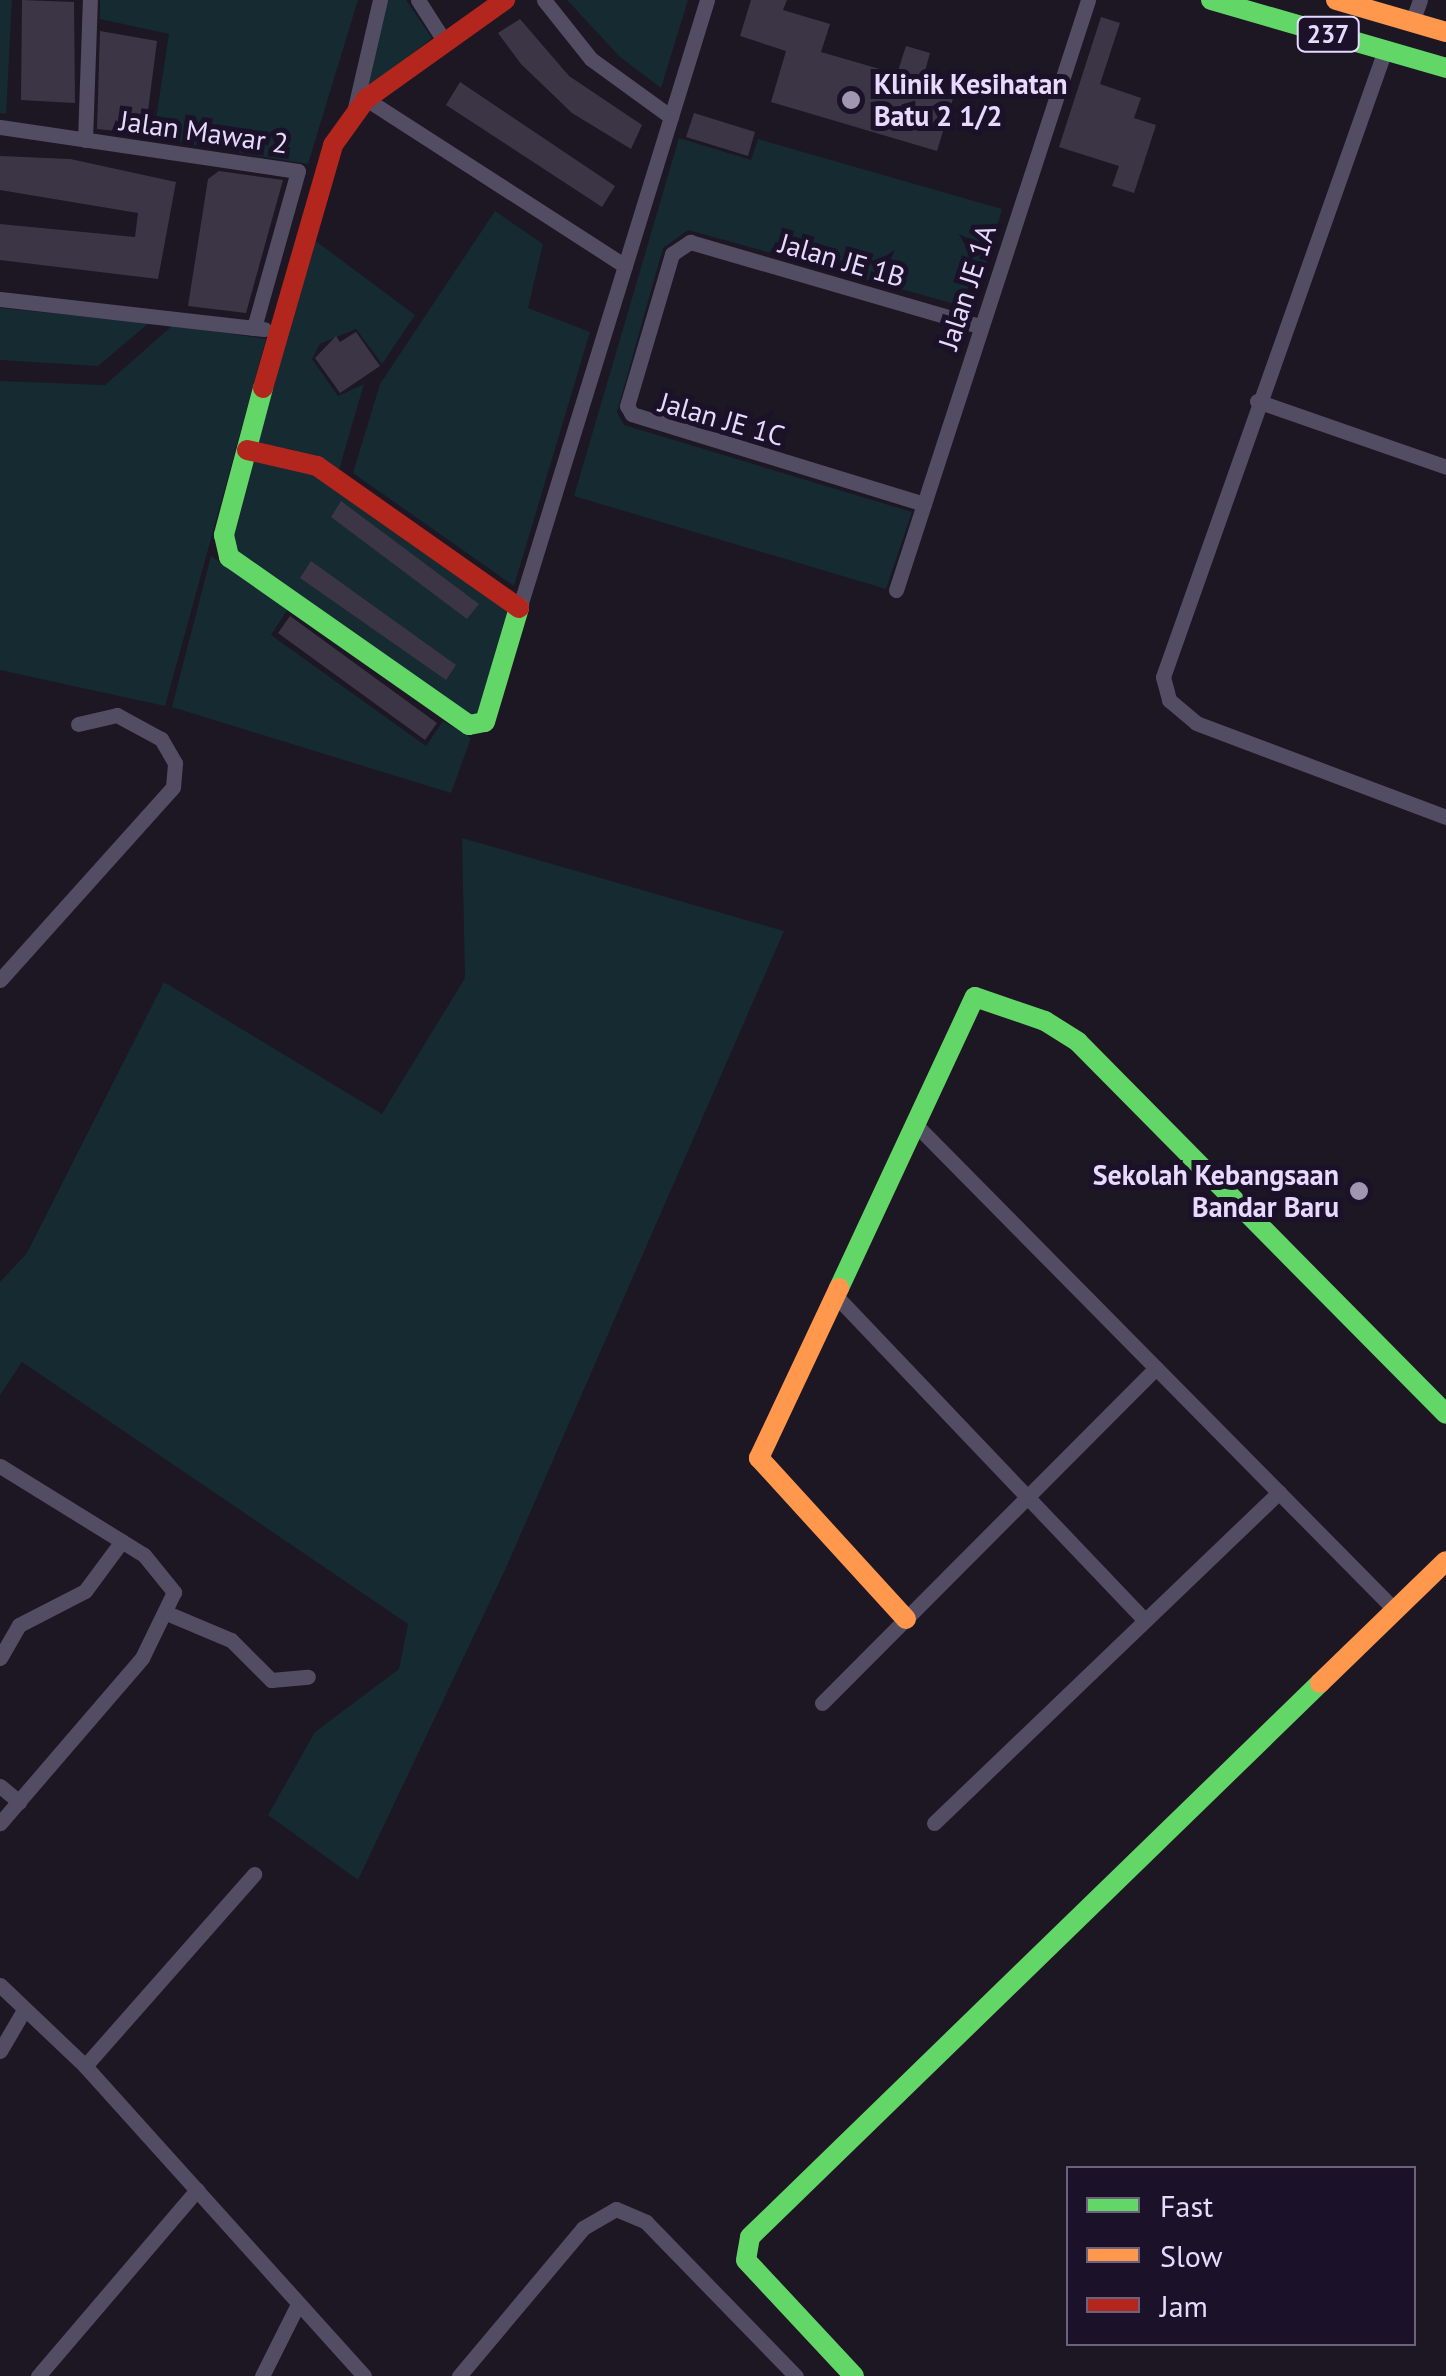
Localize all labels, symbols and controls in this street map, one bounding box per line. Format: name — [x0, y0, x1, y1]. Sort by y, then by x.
road number: 237 — [1296, 14, 1360, 54]
place label: Klinik Kesihatan Batu 2 1/2 — [874, 67, 1068, 133]
marker: Klinik Kesihatan Batu 2 1/2 — [838, 87, 864, 113]
street label: Jalan Mawar 2 — [118, 104, 290, 160]
street label: Jalan JE 1A — [931, 220, 1003, 354]
street label: Jalan JE 1B — [775, 226, 909, 294]
street label: Jalan JE 1C — [655, 385, 789, 453]
place label: Sekolah Kebangsaan Bandar Baru — [1093, 1158, 1339, 1224]
marker: Sekolah Kebangsaan Bandar Baru — [1348, 1180, 1370, 1202]
legend — [1066, 2166, 1416, 2346]
text: Fast — [1160, 2186, 1213, 2225]
text: Slow — [1160, 2236, 1223, 2275]
text: Jam — [1160, 2286, 1208, 2325]

